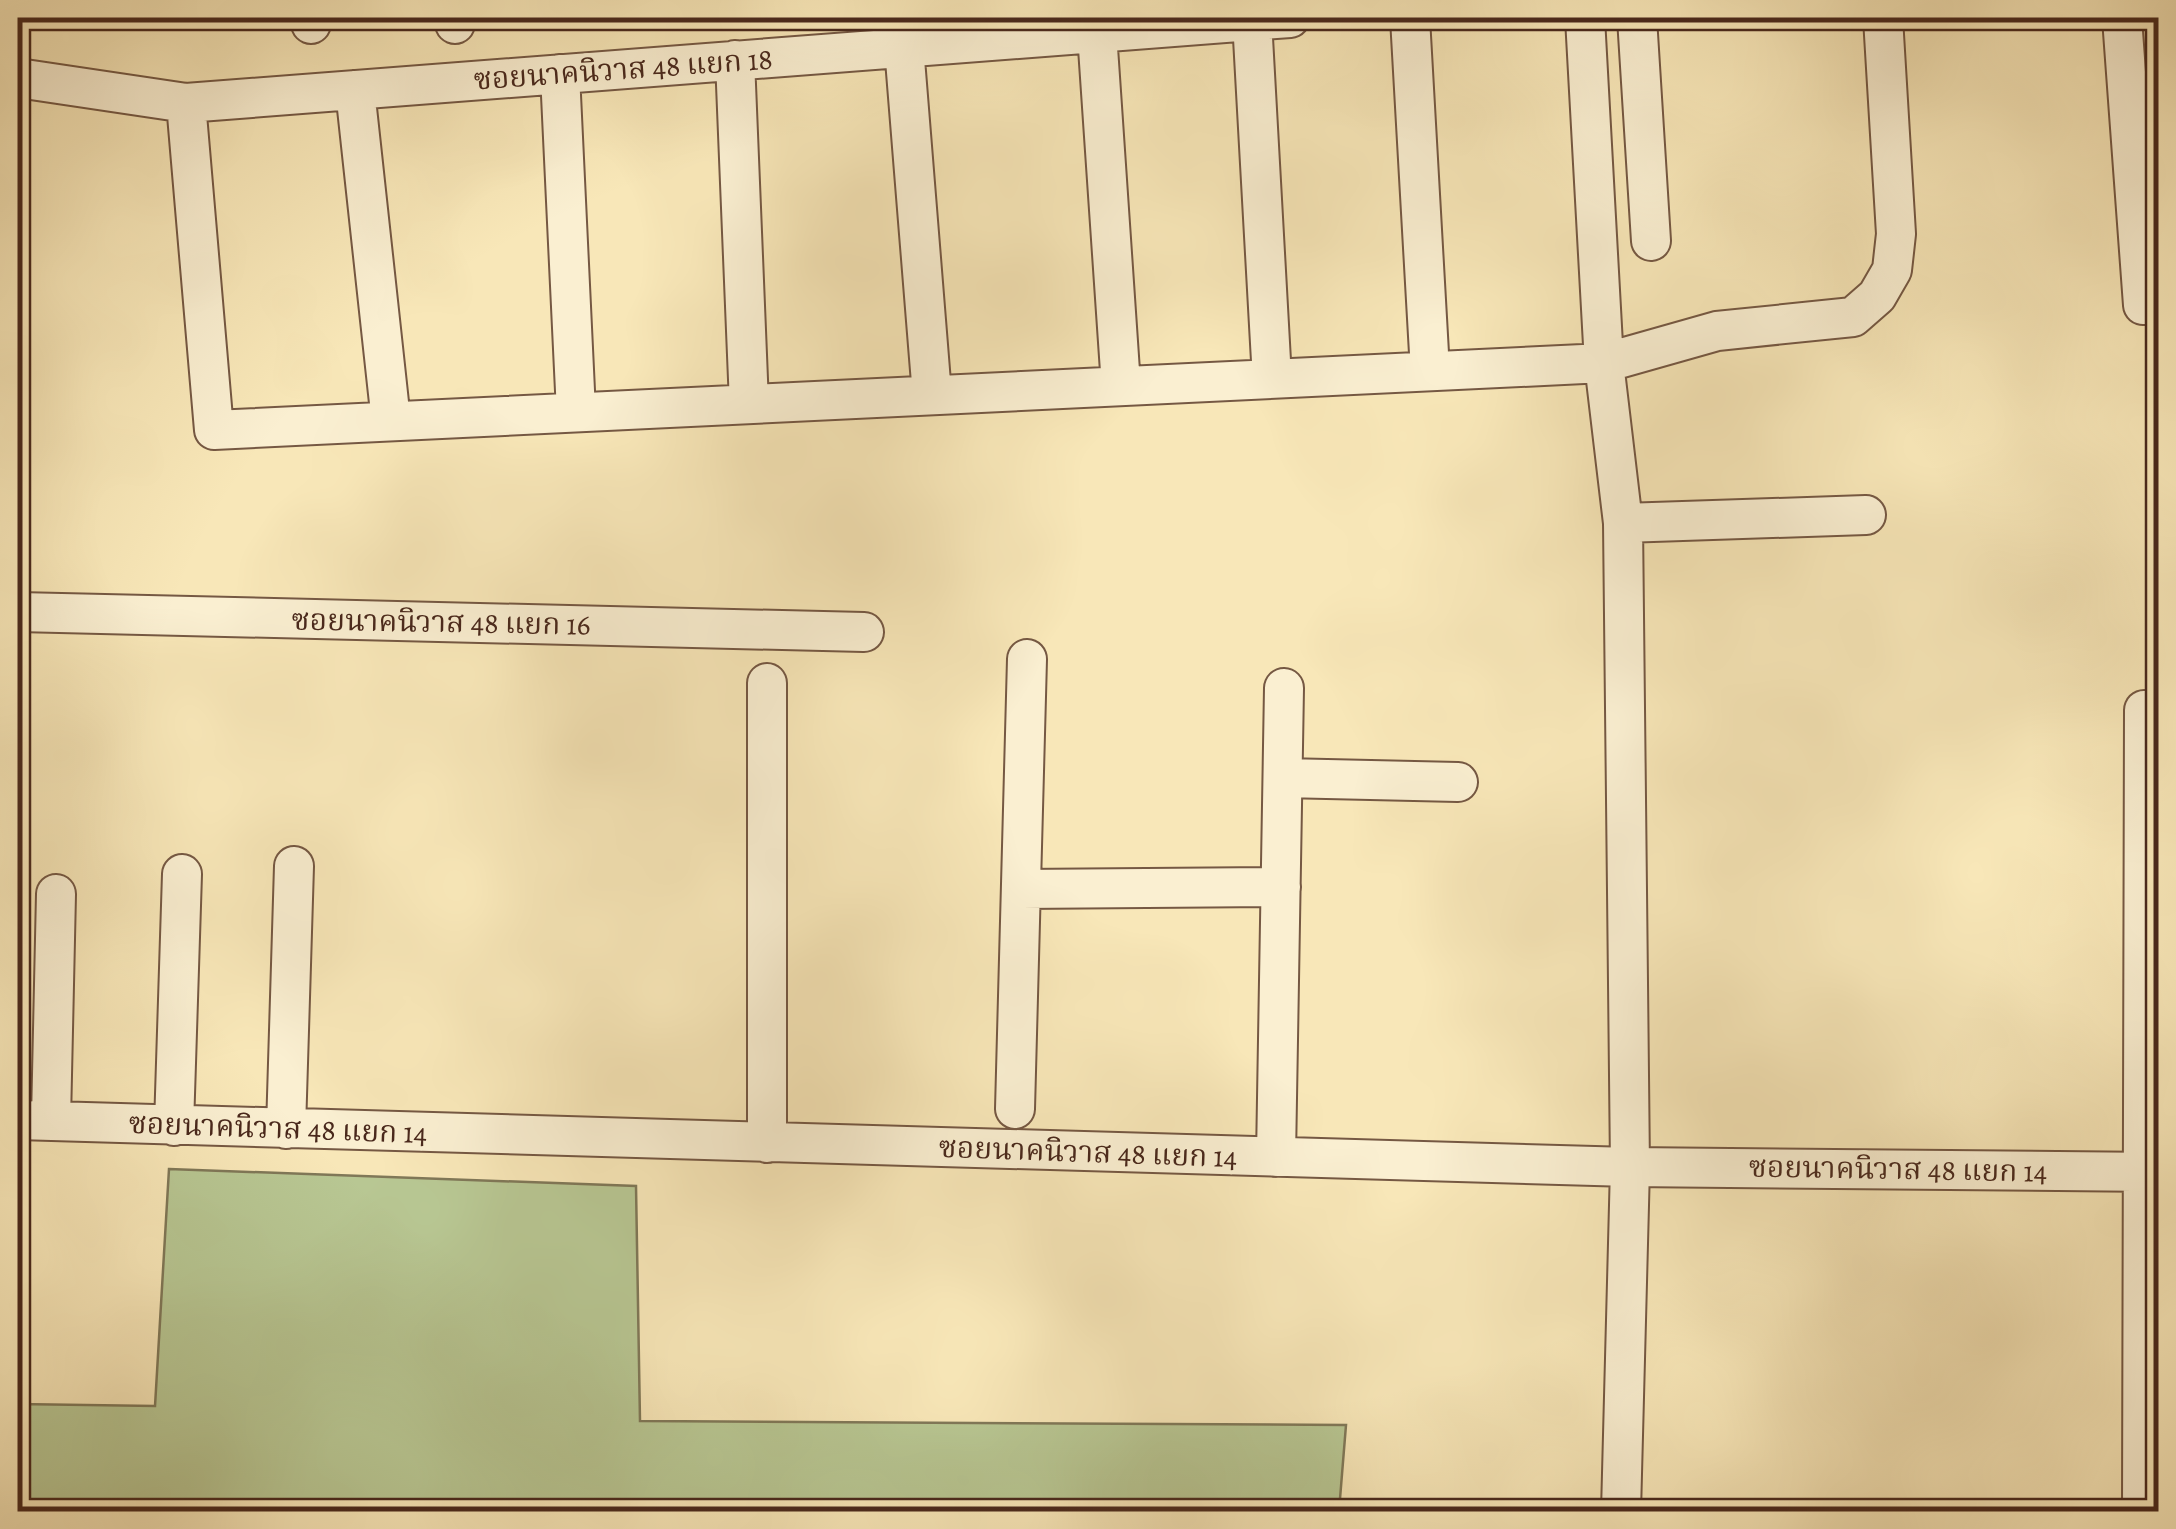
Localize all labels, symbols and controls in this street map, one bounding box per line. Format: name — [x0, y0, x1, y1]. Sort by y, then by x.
street label: ซอยนาคนิวาส 48 แยก 18 — [472, 39, 774, 99]
street label: ซอยนาคนิวาส 48 แยก 16 — [291, 599, 591, 645]
street label: ซอยนาคนิวาส 48 แยก 14 — [128, 1103, 428, 1153]
street label: ซอยนาคนิวาส 48 แยก 14 — [938, 1127, 1238, 1177]
street label: ซอยนาคนิวาส 48 แยก 14 — [1748, 1146, 2048, 1192]

